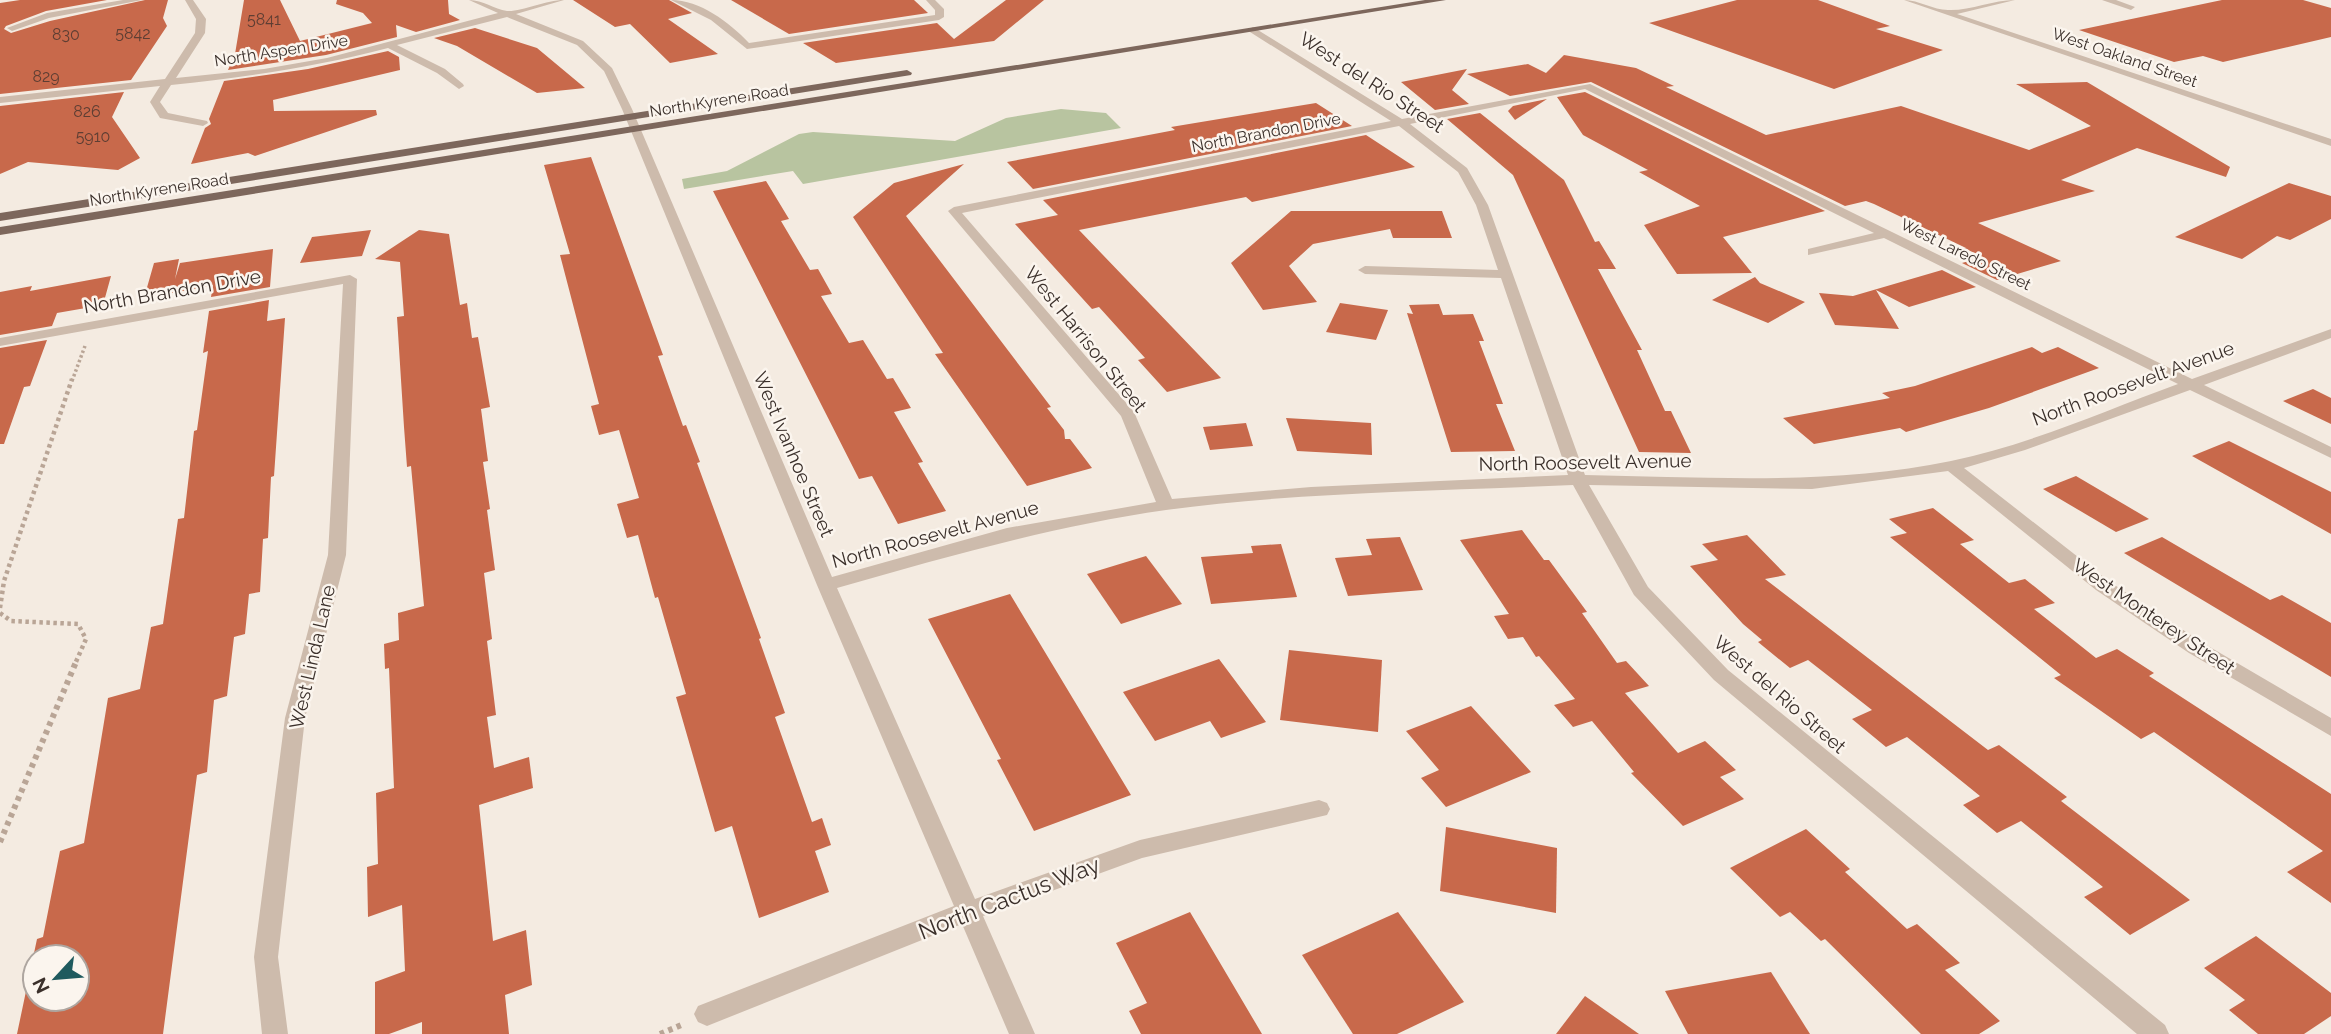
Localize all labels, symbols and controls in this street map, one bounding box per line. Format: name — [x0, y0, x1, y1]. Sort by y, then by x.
house number: 5841 — [247, 10, 281, 29]
house number: 5842 — [115, 24, 151, 43]
street label: West Oakland Street — [2050, 24, 2200, 91]
house number: 830 — [52, 25, 80, 44]
street label: West del Rio Street — [1296, 27, 1449, 137]
street label: North Aspen Drive — [213, 31, 349, 70]
house number: 829 — [32, 67, 60, 86]
street label: North Kyrene Road — [648, 80, 790, 121]
house number: 826 — [73, 102, 101, 121]
street label: North Brandon Drive — [1190, 109, 1342, 156]
house number: 5910 — [76, 127, 110, 146]
street label: North Kyrene Road — [88, 169, 230, 210]
street label: West Laredo Street — [1897, 215, 2035, 295]
street label: West Harrison Street — [1020, 262, 1152, 417]
street label: North Brandon Drive — [82, 265, 262, 317]
street label: North Roosevelt Avenue — [2029, 336, 2237, 430]
street label: West Ivanhoe Street — [749, 368, 839, 540]
street label: North Roosevelt Avenue — [1478, 449, 1692, 475]
street label: North Roosevelt Avenue — [829, 496, 1041, 572]
street label: West Monterey Street — [2069, 554, 2240, 679]
street label: West Linda Lane — [285, 583, 339, 731]
street label: West del Rio Street — [1709, 631, 1851, 758]
street label: North Cactus Way — [914, 850, 1103, 945]
north arrow — [21, 943, 91, 1013]
text: N — [28, 974, 54, 997]

